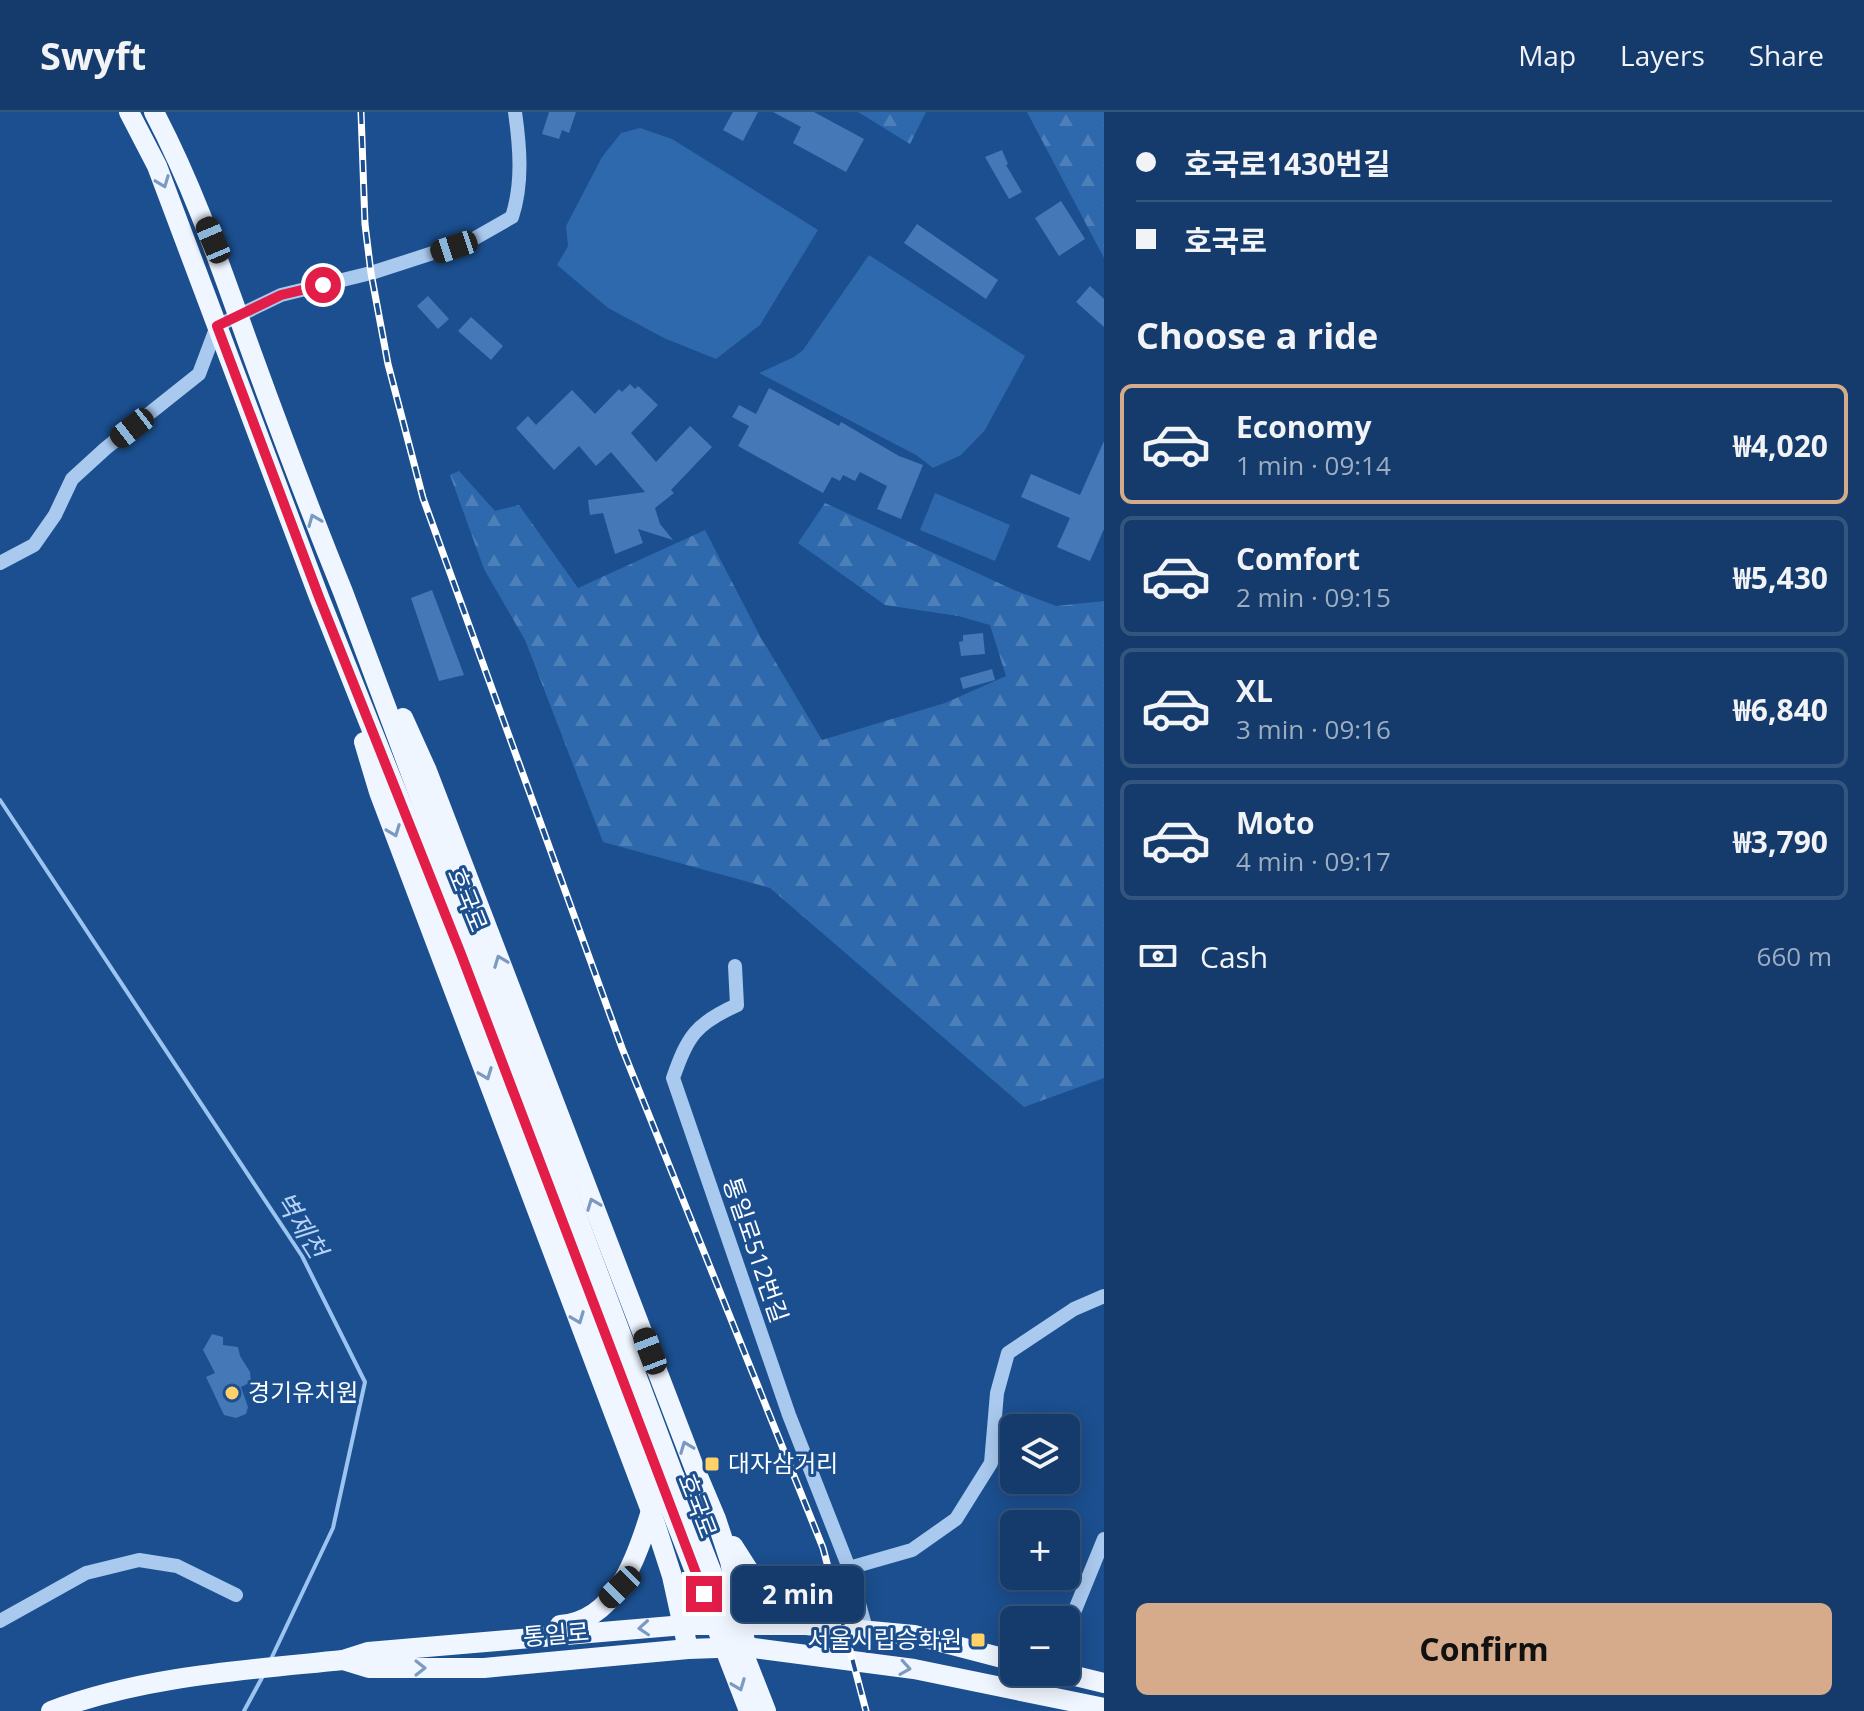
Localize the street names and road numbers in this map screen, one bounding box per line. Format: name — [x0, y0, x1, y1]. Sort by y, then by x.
street label: 호국로 — [441, 863, 496, 936]
street label: 통일로512번길 — [716, 1172, 797, 1327]
street label: 호국로 — [671, 1469, 726, 1542]
street label: 통일로 — [521, 1614, 590, 1653]

